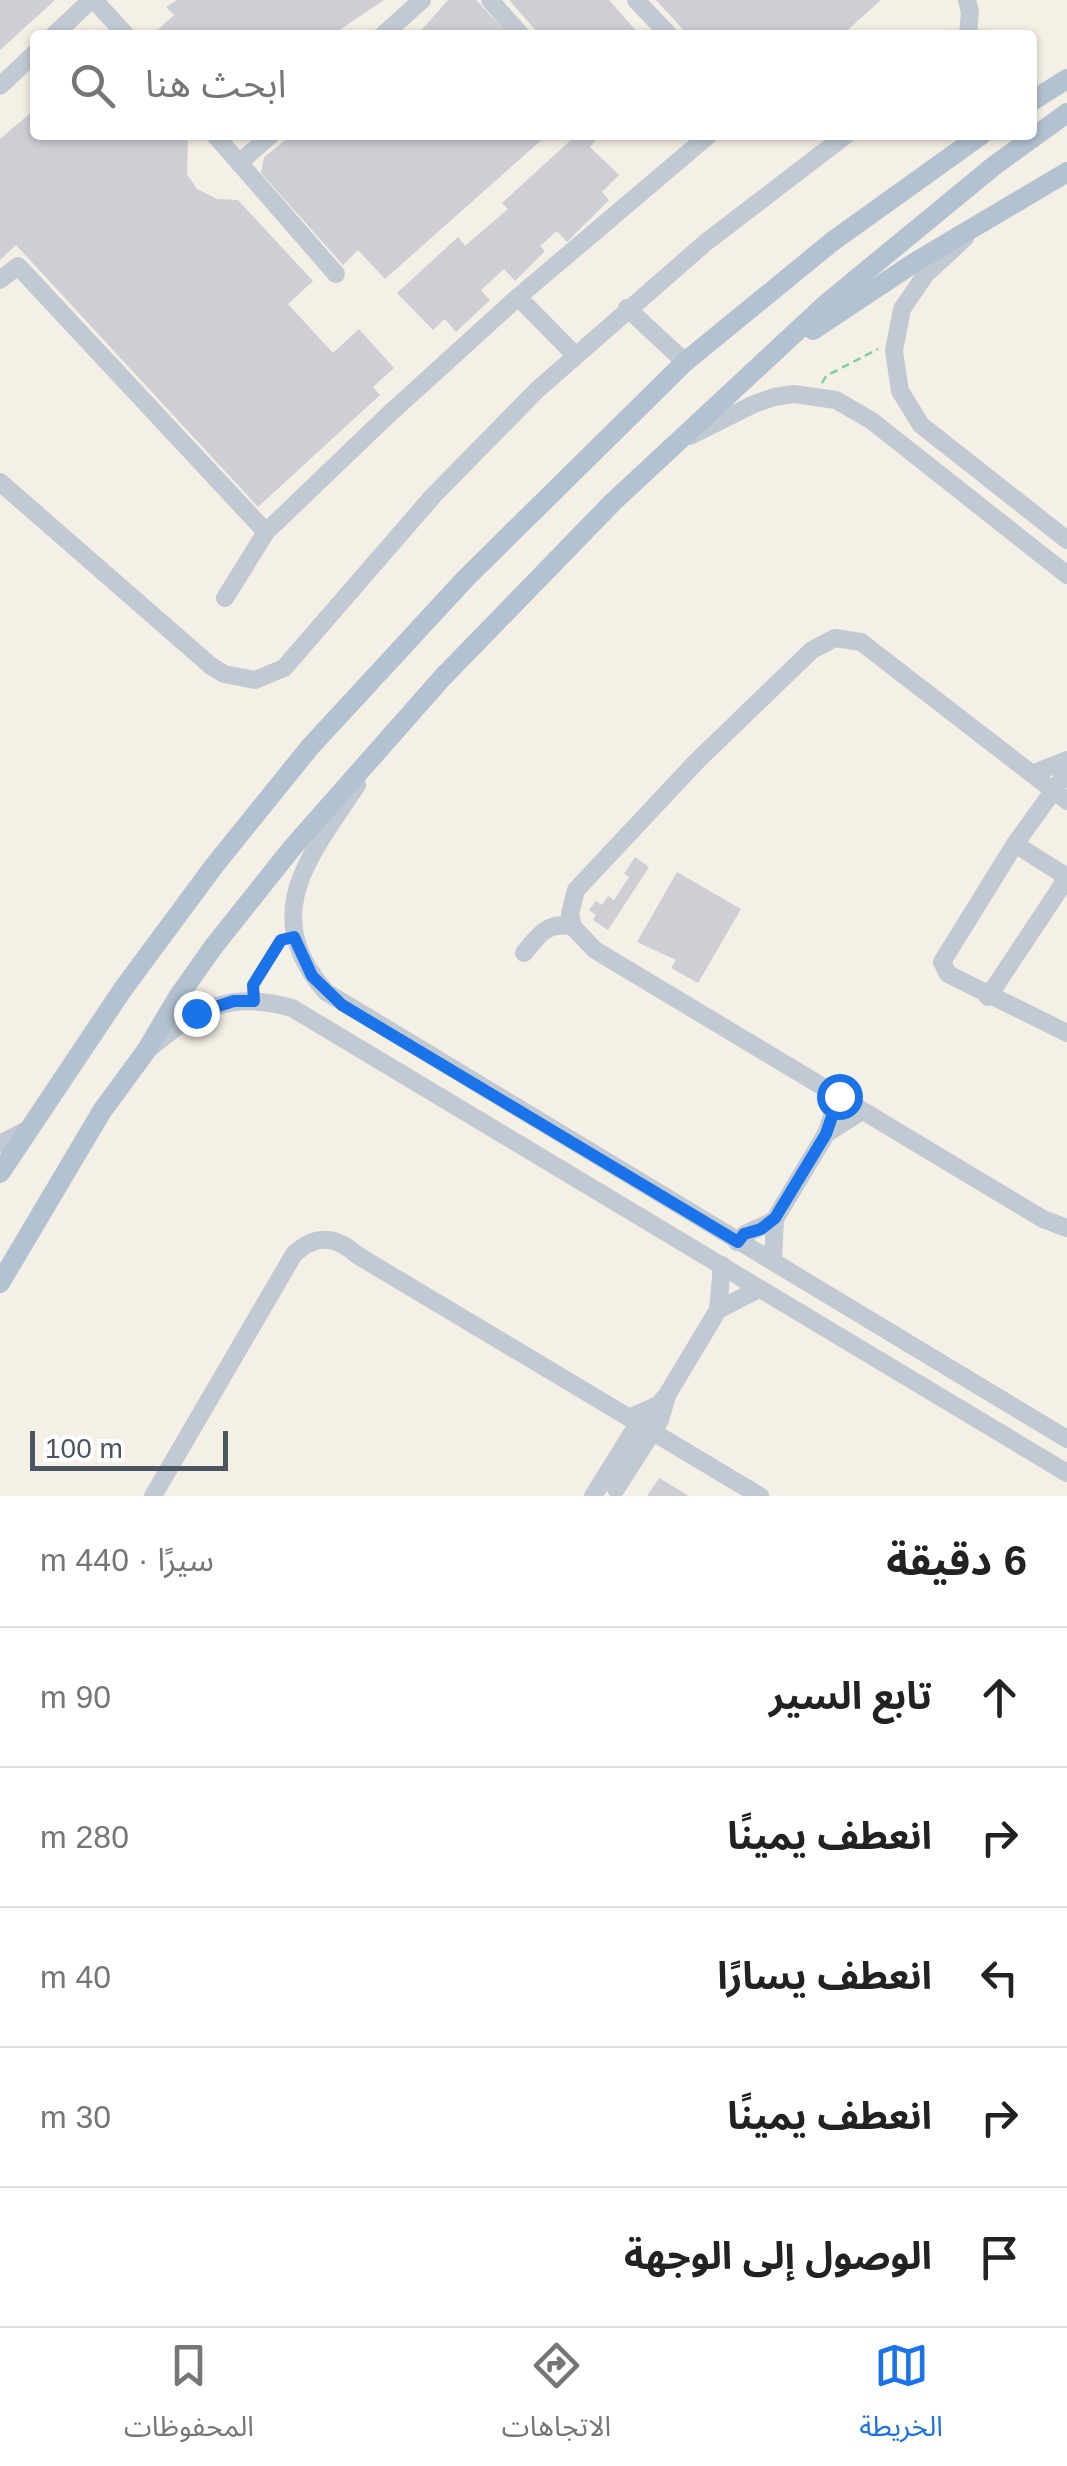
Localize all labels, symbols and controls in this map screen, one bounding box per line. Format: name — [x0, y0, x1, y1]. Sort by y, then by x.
search box — [30, 30, 1037, 140]
icon: search — [65, 58, 120, 113]
text: ابحث هنا — [145, 63, 286, 105]
route end — [174, 991, 220, 1037]
route start — [817, 1074, 863, 1120]
scale bar — [30, 1426, 228, 1470]
text: 100 m — [45, 1433, 123, 1464]
text: 6 دقيقة — [886, 1537, 1027, 1584]
text: سيرًا · 440 m — [40, 1542, 214, 1578]
icon: ahead — [972, 1670, 1027, 1725]
text: تابع السير — [769, 1675, 932, 1717]
text: 90 m — [40, 1679, 111, 1715]
icon: right — [972, 1810, 1027, 1865]
text: انعطف يمينًا — [727, 1815, 932, 1857]
text: 280 m — [40, 1819, 129, 1855]
icon: left — [972, 1950, 1027, 2005]
text: انعطف يسارًا — [717, 1955, 932, 1997]
text: 40 m — [40, 1959, 111, 1995]
icon: right — [972, 2090, 1027, 2145]
text: انعطف يمينًا — [727, 2095, 932, 2137]
text: 30 m — [40, 2099, 111, 2135]
icon: arrive — [972, 2230, 1027, 2285]
text: الوصول إلى الوجهة — [624, 2235, 932, 2277]
tab: المحفوظات — [124, 2338, 254, 2457]
tab: الاتجاهات — [502, 2338, 611, 2457]
tab: الخريطة — [859, 2338, 943, 2457]

